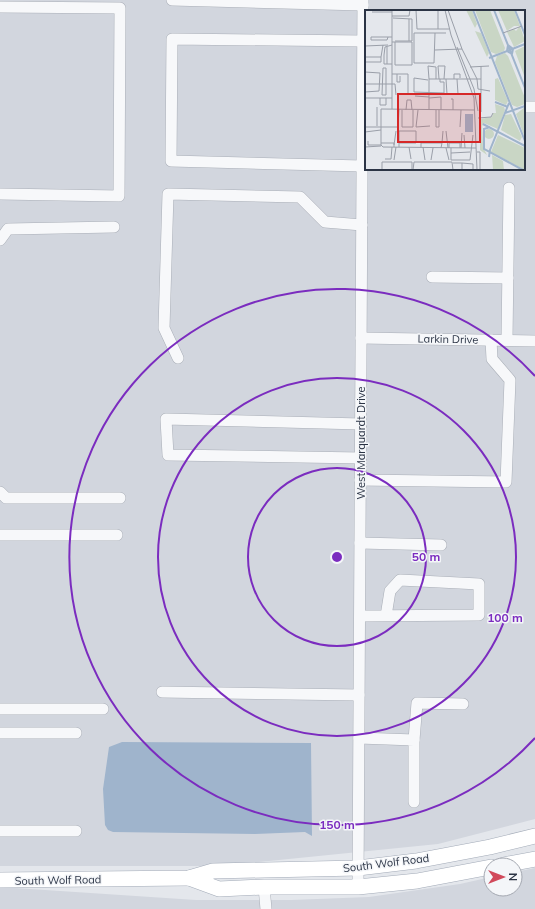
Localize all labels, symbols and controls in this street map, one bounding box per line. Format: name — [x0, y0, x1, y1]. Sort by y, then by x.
inset map — [365, 10, 525, 170]
street label: Larkin Drive — [417, 331, 479, 347]
street label: West Marquardt Drive — [354, 386, 368, 500]
text: 50 m — [412, 549, 440, 564]
centre of rings — [330, 550, 344, 564]
text: 100 m — [487, 610, 523, 625]
text: 150 m — [319, 817, 355, 832]
street label: South Wolf Road — [342, 851, 430, 875]
north arrow — [483, 857, 523, 897]
street label: South Wolf Road — [15, 872, 101, 888]
text: N — [506, 873, 520, 881]

